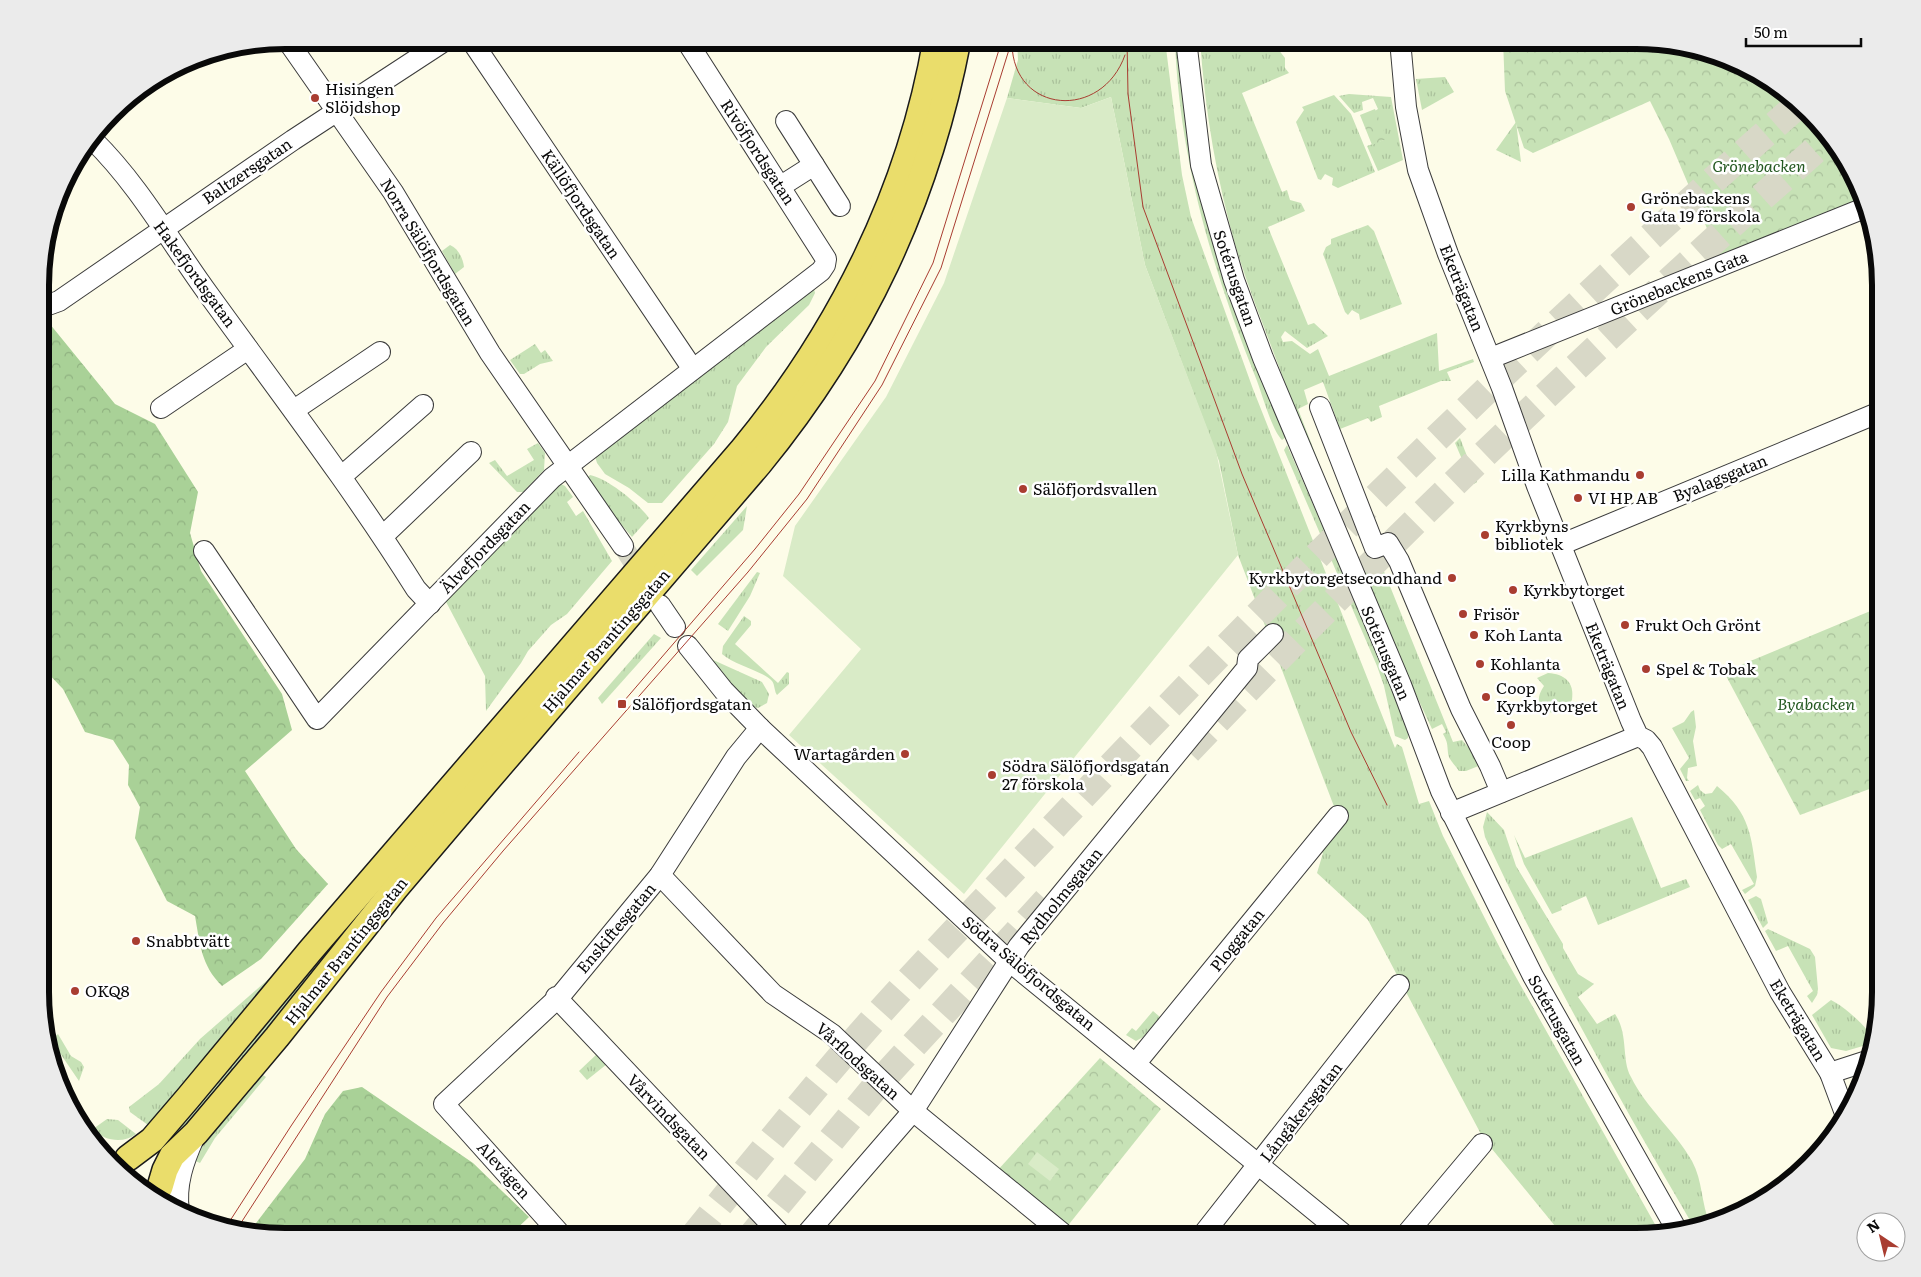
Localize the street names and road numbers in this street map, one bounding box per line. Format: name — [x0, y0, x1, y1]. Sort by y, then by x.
street label: Rivöfjordsgatan — [716, 94, 802, 209]
street label: Baltzersgatan — [197, 131, 297, 209]
street label: Källöfjordsgatan — [536, 144, 628, 263]
street label: Norra Sälöfjordsgatan — [375, 173, 483, 330]
street label: Hakefjordsgatan — [149, 215, 243, 332]
street label: Sotérusgatan — [1208, 226, 1264, 329]
street label: Eketrägatan — [1435, 240, 1492, 335]
street label: Grönebackens Gata — [1606, 243, 1751, 321]
street label: Byalagsgatan — [1669, 447, 1771, 507]
street label: Älvefjordsgatan — [434, 494, 535, 598]
street label: Hjalmar Brantingsgatan — [536, 563, 675, 718]
street label: Sotérusgatan — [1356, 602, 1418, 704]
street label: Eketrägatan — [1581, 618, 1638, 713]
street label: Rydholmsgatan — [1013, 841, 1107, 949]
street label: Hjalmar Brantingsgatan — [278, 871, 413, 1029]
street label: Enskiftesgatan — [570, 876, 661, 978]
street label: Ploggatan — [1203, 902, 1270, 976]
street label: Södra Sälöfjordsgatan — [958, 909, 1102, 1036]
street label: Sotérusgatan — [1523, 970, 1593, 1070]
street label: Eketrägatan — [1765, 974, 1833, 1066]
street label: Vårflodsgatan — [811, 1016, 906, 1105]
street label: Långåkersgatan — [1253, 1056, 1347, 1167]
street label: Vårvindsgatan — [622, 1068, 717, 1165]
street label: Alevägen — [472, 1135, 537, 1204]

